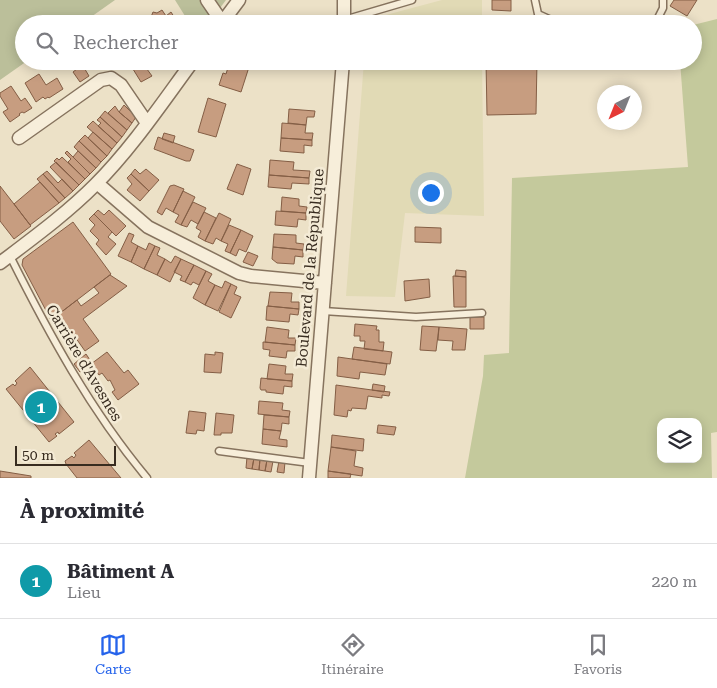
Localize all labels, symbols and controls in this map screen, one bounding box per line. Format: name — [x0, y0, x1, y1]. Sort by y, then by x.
search box — [15, 15, 702, 70]
icon: search — [33, 29, 61, 57]
text: Rechercher — [73, 31, 179, 54]
north arrow — [597, 85, 642, 130]
street label: Boulevard de la République — [292, 168, 328, 368]
your location — [418, 180, 444, 206]
street label: Carrière d'Avesnes — [42, 302, 126, 424]
pin: 1 — [25, 388, 57, 426]
map controls — [657, 418, 702, 463]
button: layers — [657, 418, 702, 463]
scale bar — [15, 443, 116, 466]
text: 50 m — [22, 447, 54, 463]
text: À proximité — [20, 499, 144, 523]
text: Bâtiment A — [67, 560, 174, 583]
text: 1 — [32, 572, 40, 591]
text: 220 m — [651, 572, 697, 591]
text: Lieu — [67, 583, 101, 602]
tab: Carte — [95, 631, 131, 677]
tab: Itinéraire — [321, 631, 384, 677]
tab: Favoris — [574, 631, 622, 677]

